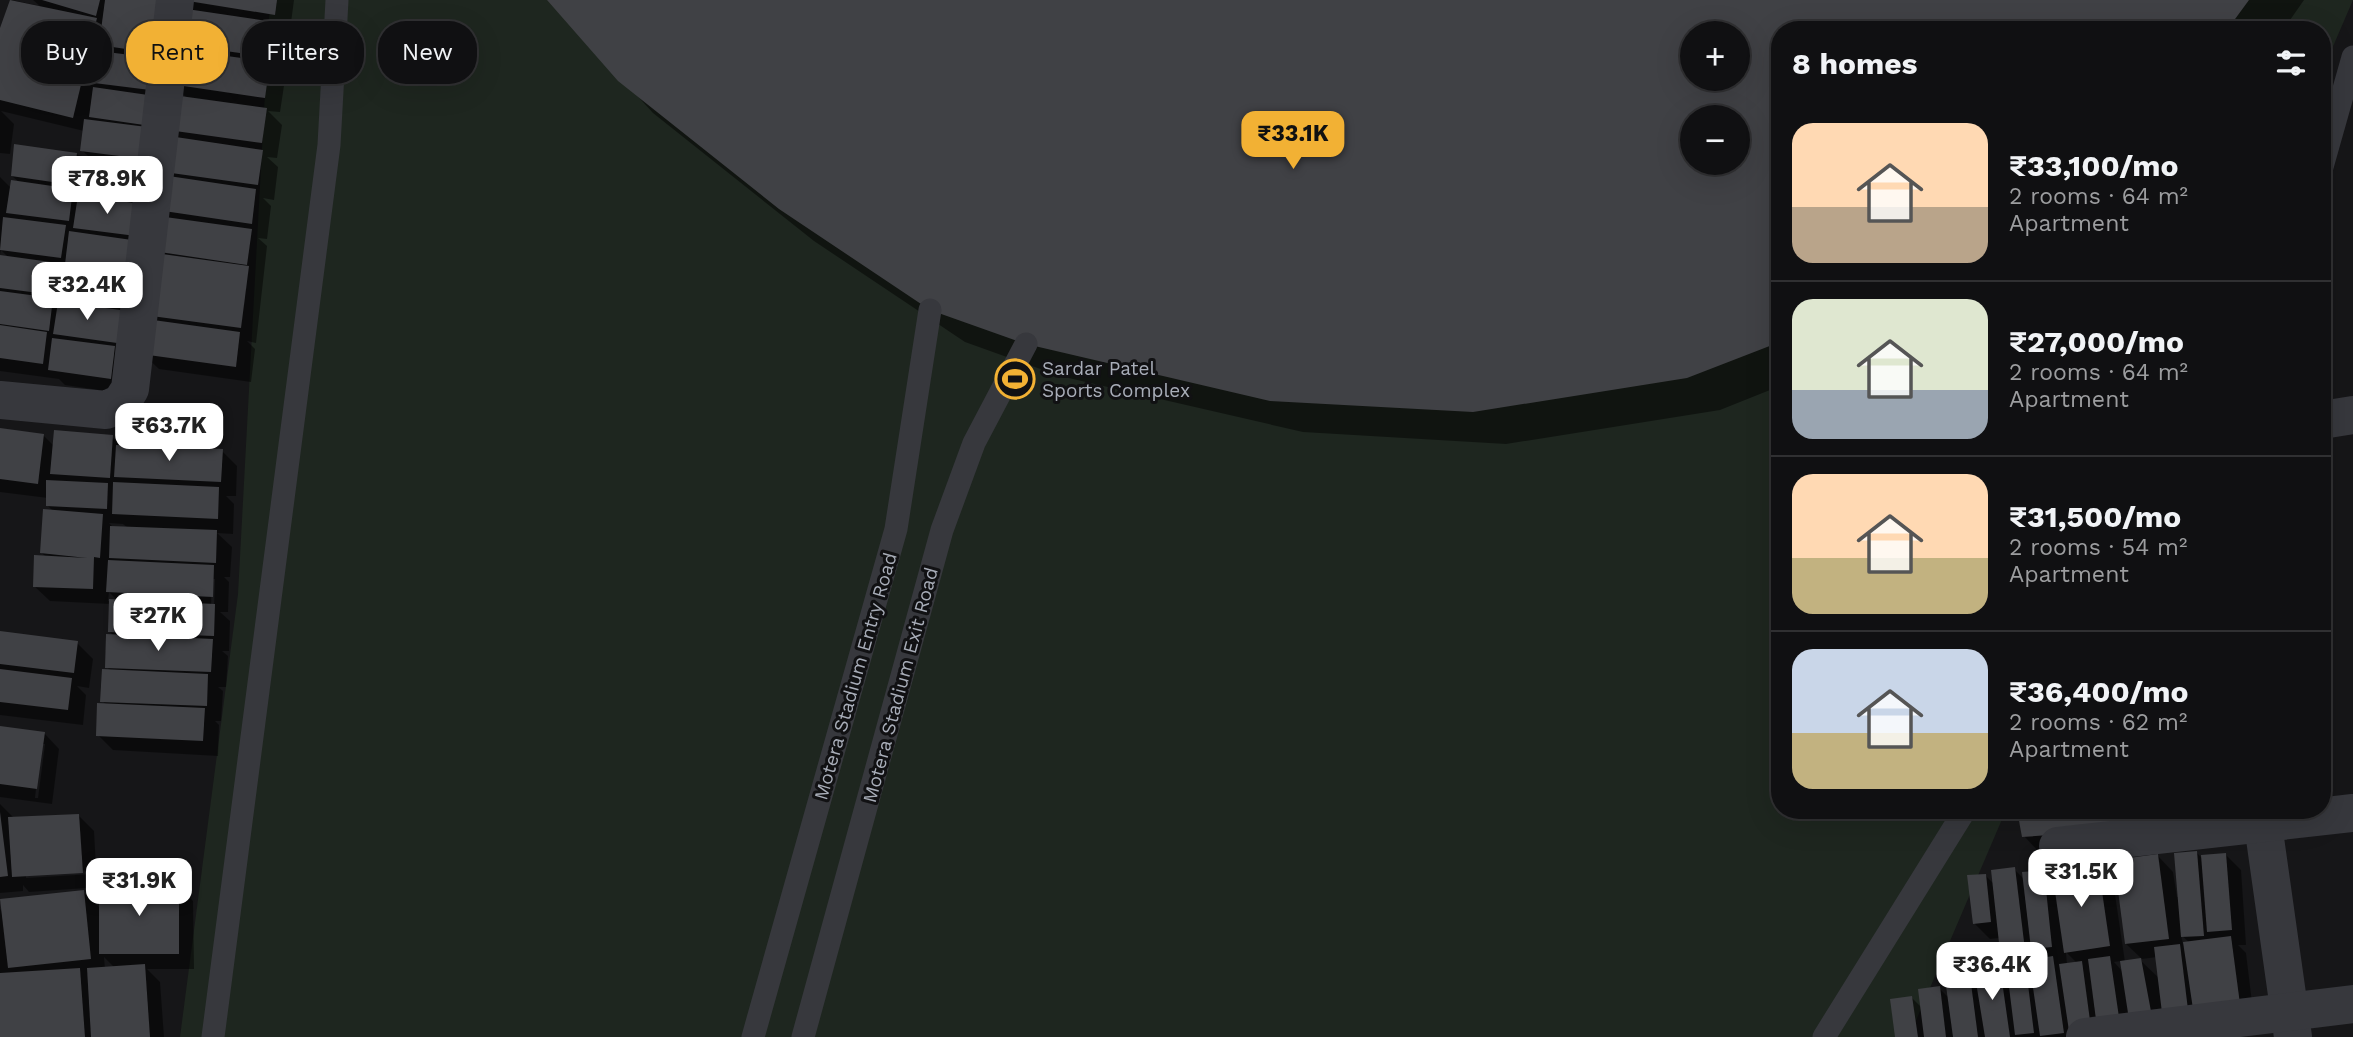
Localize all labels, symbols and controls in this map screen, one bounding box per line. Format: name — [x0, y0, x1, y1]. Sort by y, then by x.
chip: Buy — [21, 21, 112, 84]
chip: Rent — [126, 21, 228, 84]
chip: Filters — [242, 21, 364, 84]
chip: New — [378, 21, 477, 84]
map controls — [1680, 21, 1750, 175]
button: + — [1680, 21, 1750, 91]
icon: filters — [2272, 44, 2310, 82]
text: 8 homes — [1792, 46, 1918, 81]
button: − — [1680, 105, 1750, 175]
pin: ₹33.1K — [1236, 111, 1350, 171]
text: ₹33.1K — [1257, 120, 1329, 147]
text: ₹33,100/mo — [2009, 148, 2178, 183]
icon: home — [1848, 151, 1932, 235]
pin: ₹78.9K — [50, 156, 164, 216]
text: ₹78.9K — [68, 165, 146, 192]
text: 2 rooms · 64 m² — [2009, 183, 2188, 210]
text: Apartment — [2009, 210, 2129, 237]
pin: ₹32.4K — [30, 262, 144, 322]
text: ₹32.4K — [48, 271, 126, 298]
text: ₹27,000/mo — [2009, 324, 2184, 359]
icon: home — [1848, 327, 1932, 411]
place label: Sardar Patel Sports Complex — [1042, 357, 1190, 402]
sports icon: Sardar Patel Sports Complex — [994, 358, 1036, 400]
text: 2 rooms · 64 m² — [2009, 359, 2188, 386]
text: Apartment — [2009, 386, 2129, 413]
pin: ₹63.7K — [112, 404, 226, 463]
text: ₹63.7K — [131, 412, 207, 439]
text: ₹31,500/mo — [2009, 499, 2181, 534]
icon: home — [1848, 502, 1932, 586]
text: 2 rooms · 54 m² — [2009, 534, 2187, 561]
street label: Motera Stadium Entry Road — [809, 550, 902, 803]
text: Apartment — [2009, 561, 2129, 588]
street label: Motera Stadium Exit Road — [858, 565, 943, 805]
pin: ₹27K — [117, 594, 199, 653]
text: ₹27K — [129, 602, 187, 629]
text: ₹36,400/mo — [2009, 674, 2188, 709]
icon: home — [1848, 677, 1932, 761]
text: 2 rooms · 62 m² — [2009, 709, 2187, 736]
text: Apartment — [2009, 736, 2129, 763]
pin: ₹31.5K — [2024, 850, 2138, 909]
pin: ₹31.9K — [82, 858, 196, 918]
text: ₹31.5K — [2044, 858, 2118, 885]
text: ₹31.9K — [102, 867, 176, 894]
pin: ₹36.4K — [1935, 942, 2049, 1002]
text: ₹36.4K — [1952, 951, 2032, 978]

